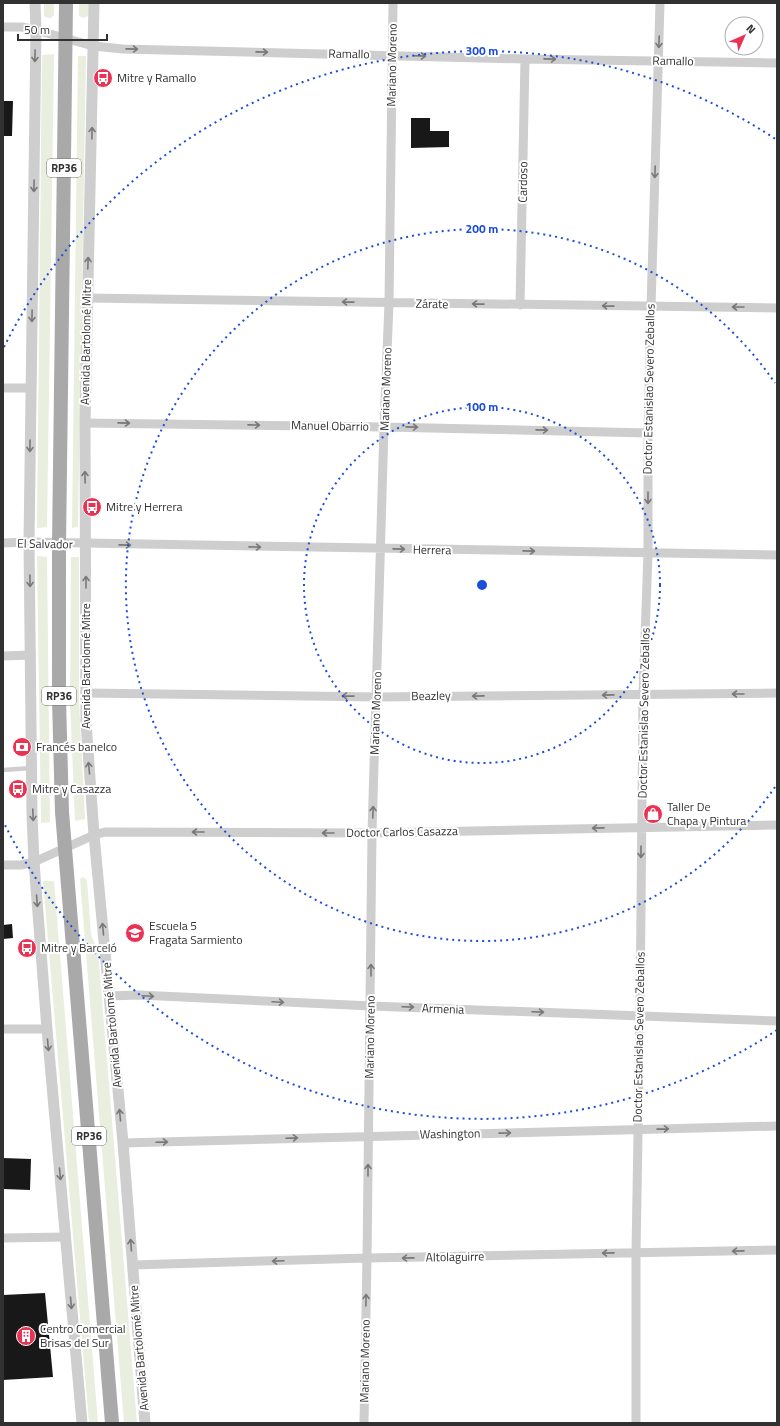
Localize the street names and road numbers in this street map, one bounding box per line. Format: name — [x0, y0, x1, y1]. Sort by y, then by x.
street label: Mariano Moreno — [381, 23, 402, 107]
street label: Ramallo — [328, 44, 370, 63]
street label: Ramallo — [652, 51, 694, 70]
road number: RP36 — [47, 159, 81, 177]
street label: Cardoso — [513, 161, 532, 203]
street label: Avenida Bartolomé Mitre — [75, 279, 96, 405]
street label: Zárate — [415, 294, 449, 313]
street label: Doctor Estanislao Severo Zeballos — [638, 303, 659, 475]
street label: Mariano Moreno — [375, 347, 396, 431]
street label: Manuel Obarrio — [291, 415, 369, 436]
street label: El Salvador — [17, 534, 73, 553]
street label: Herrera — [413, 540, 451, 559]
street label: Avenida Bartolomé Mitre — [76, 603, 95, 729]
street label: Doctor Estanislao Severo Zeballos — [633, 627, 654, 799]
street label: Mariano Moreno — [365, 671, 386, 755]
street label: Beazley — [411, 686, 451, 705]
road number: RP36 — [42, 687, 76, 705]
street label: Doctor Carlos Casazza — [346, 821, 458, 842]
street label: Doctor Estanislao Severo Zeballos — [628, 951, 649, 1123]
street label: Avenida Bartolomé Mitre — [97, 962, 126, 1088]
street label: Mariano Moreno — [359, 995, 380, 1079]
street label: Armenia — [421, 998, 465, 1019]
street label: Washington — [419, 1123, 481, 1144]
road number: RP36 — [72, 1127, 106, 1145]
street label: Altolaguirre — [425, 1246, 484, 1267]
street label: Avenida Bartolomé Mitre — [124, 1285, 153, 1411]
street label: Mariano Moreno — [354, 1319, 375, 1403]

